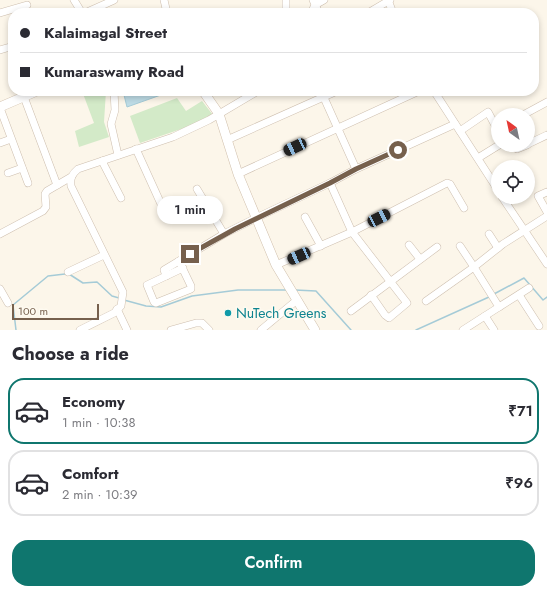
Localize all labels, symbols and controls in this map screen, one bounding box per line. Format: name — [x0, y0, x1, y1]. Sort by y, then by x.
text: Kalaimagal Street — [44, 22, 167, 44]
text: Kumaraswamy Road — [44, 61, 184, 83]
north arrow — [491, 108, 535, 152]
map controls — [491, 108, 535, 204]
car — [282, 136, 308, 158]
route start — [389, 141, 407, 159]
button: locate — [491, 160, 535, 204]
callout: 1 min — [157, 196, 223, 224]
text: 1 min — [174, 200, 206, 219]
car — [366, 207, 392, 229]
route end — [181, 245, 199, 263]
car — [286, 246, 312, 266]
scale bar — [12, 302, 99, 321]
text: 100 m — [18, 303, 48, 319]
place label: NuTech Greens — [236, 303, 327, 323]
marker: NuTech Greens — [223, 308, 233, 318]
text: Choose a ride — [12, 341, 129, 367]
text: Economy — [62, 391, 125, 413]
icon: car — [14, 393, 50, 429]
text: ₹71 — [508, 400, 533, 422]
text: 1 min · 10:38 — [62, 413, 136, 432]
text: Comfort — [62, 463, 119, 485]
icon: car — [14, 465, 50, 501]
text: ₹96 — [505, 472, 533, 494]
text: 2 min · 10:39 — [62, 485, 137, 504]
button: Confirm — [12, 540, 535, 586]

